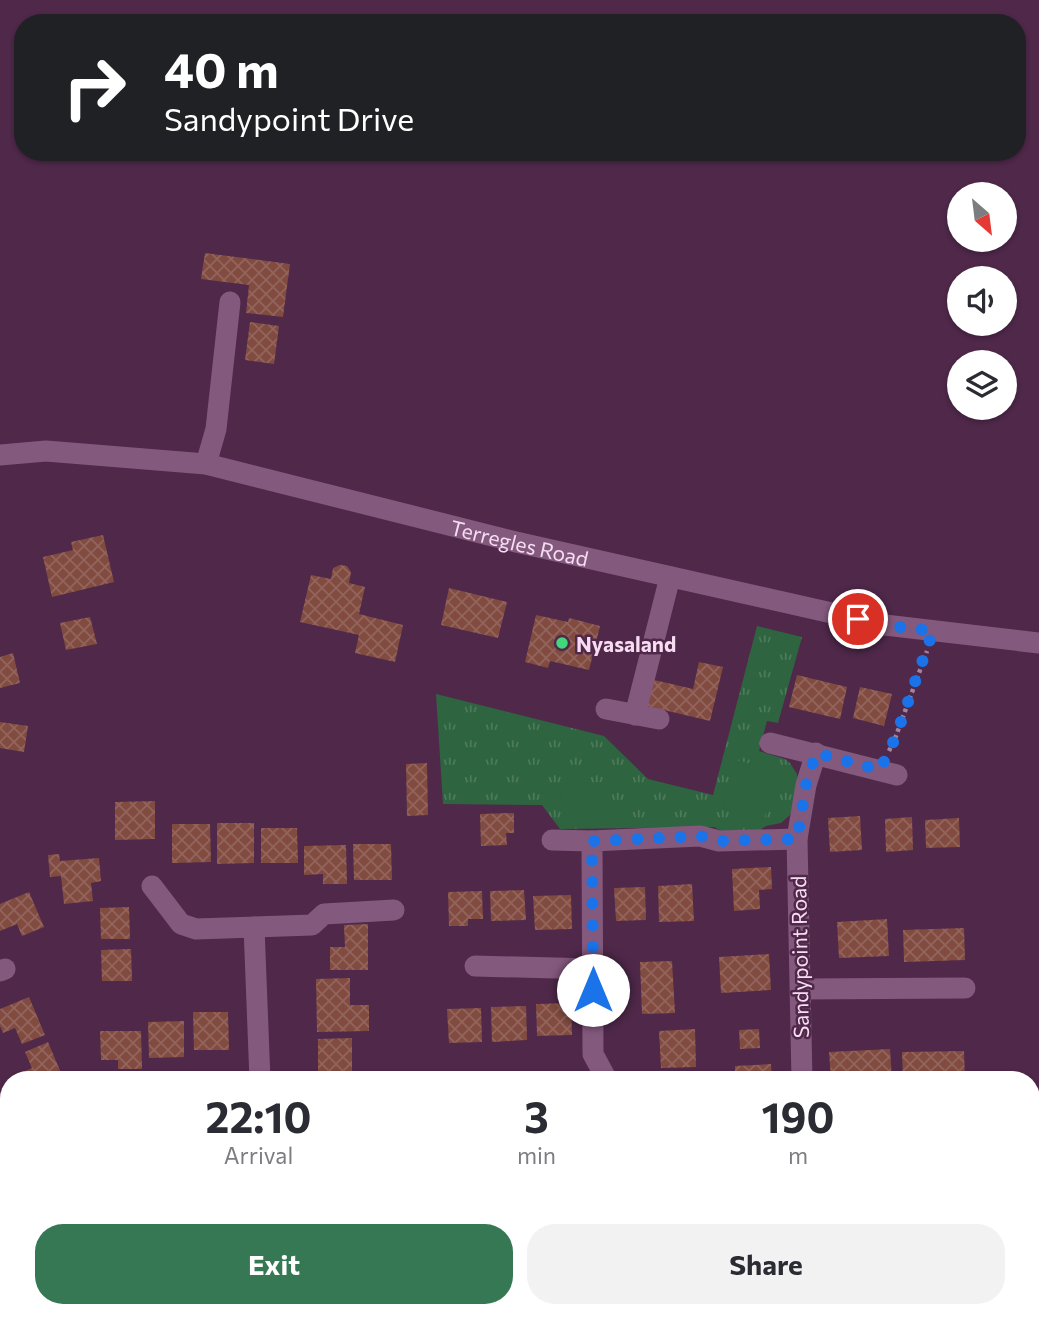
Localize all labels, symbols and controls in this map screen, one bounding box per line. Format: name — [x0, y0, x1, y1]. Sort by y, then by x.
text: 40 m — [164, 38, 279, 98]
icon: right — [49, 42, 140, 133]
text: Sandypoint Drive — [164, 98, 414, 138]
north arrow — [947, 182, 1017, 252]
map controls — [947, 182, 1017, 420]
button: sound — [947, 266, 1017, 336]
button: layers — [947, 350, 1017, 420]
street label: Terregles Road — [448, 514, 591, 570]
pin — [828, 589, 888, 649]
icon: arrive — [839, 600, 877, 638]
place label: Nyasaland — [576, 631, 676, 656]
marker: Nyasaland — [554, 635, 570, 651]
street label: Sandypoint Road — [785, 876, 813, 1038]
position arrow — [556, 953, 630, 1027]
text: 22:10 — [206, 1090, 311, 1142]
text: 3 — [524, 1090, 549, 1142]
text: 190 — [762, 1090, 834, 1142]
text: Arrival — [224, 1141, 293, 1169]
text: min — [517, 1141, 556, 1169]
text: m — [788, 1141, 808, 1169]
button: Exit — [35, 1224, 513, 1304]
button: Share — [527, 1224, 1005, 1304]

